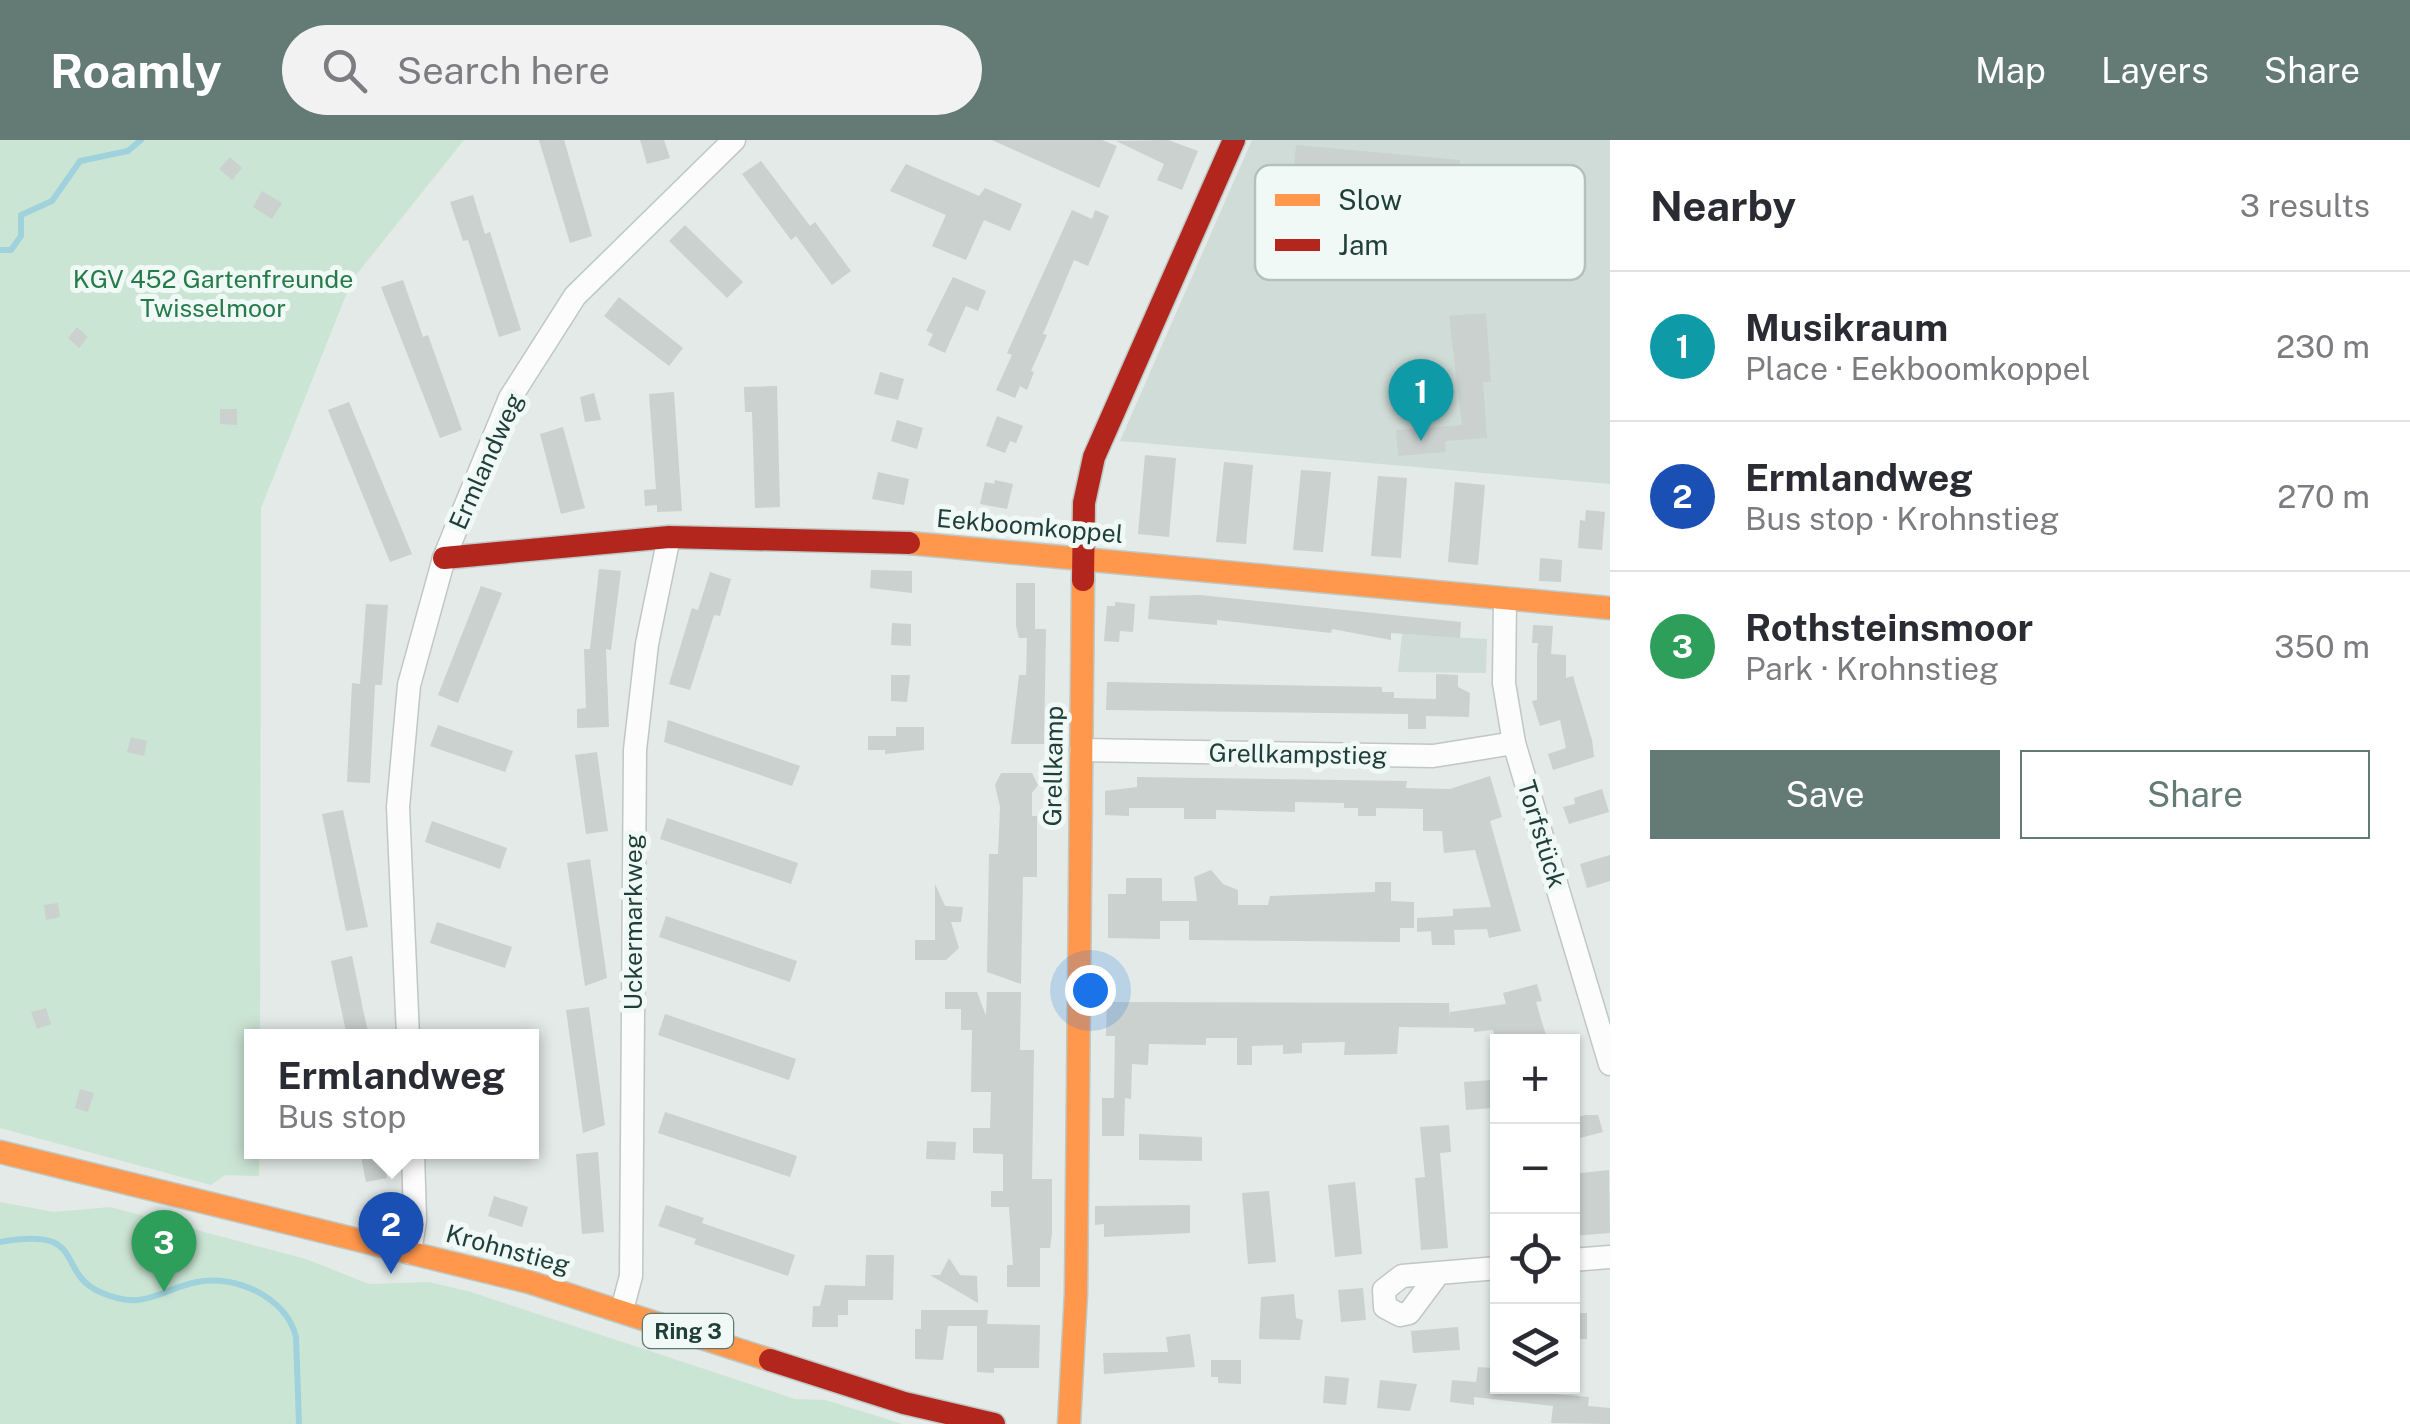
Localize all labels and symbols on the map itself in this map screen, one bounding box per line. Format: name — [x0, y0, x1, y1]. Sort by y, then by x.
legend — [1255, 165, 1585, 280]
text: Slow — [1338, 183, 1402, 216]
text: Jam — [1338, 228, 1389, 261]
park label: KGV 452 Gartenfreunde Twisselmoor — [73, 264, 353, 323]
pin: 1 — [1388, 358, 1454, 441]
street label: Ermlandweg — [443, 388, 529, 534]
street label: Eekboomkoppel — [935, 503, 1125, 549]
street label: Grellkamp — [1037, 705, 1069, 827]
street label: Grellkampstieg — [1208, 737, 1388, 771]
street label: Torfstück — [1511, 777, 1573, 891]
street label: Uckermarkweg — [618, 834, 648, 1010]
your location — [1065, 965, 1116, 1016]
pin: 2 — [358, 1192, 424, 1274]
pin: 3 — [132, 1210, 196, 1292]
street label: Krohnstieg — [443, 1218, 573, 1280]
road number: Ring 3 — [643, 1314, 733, 1348]

